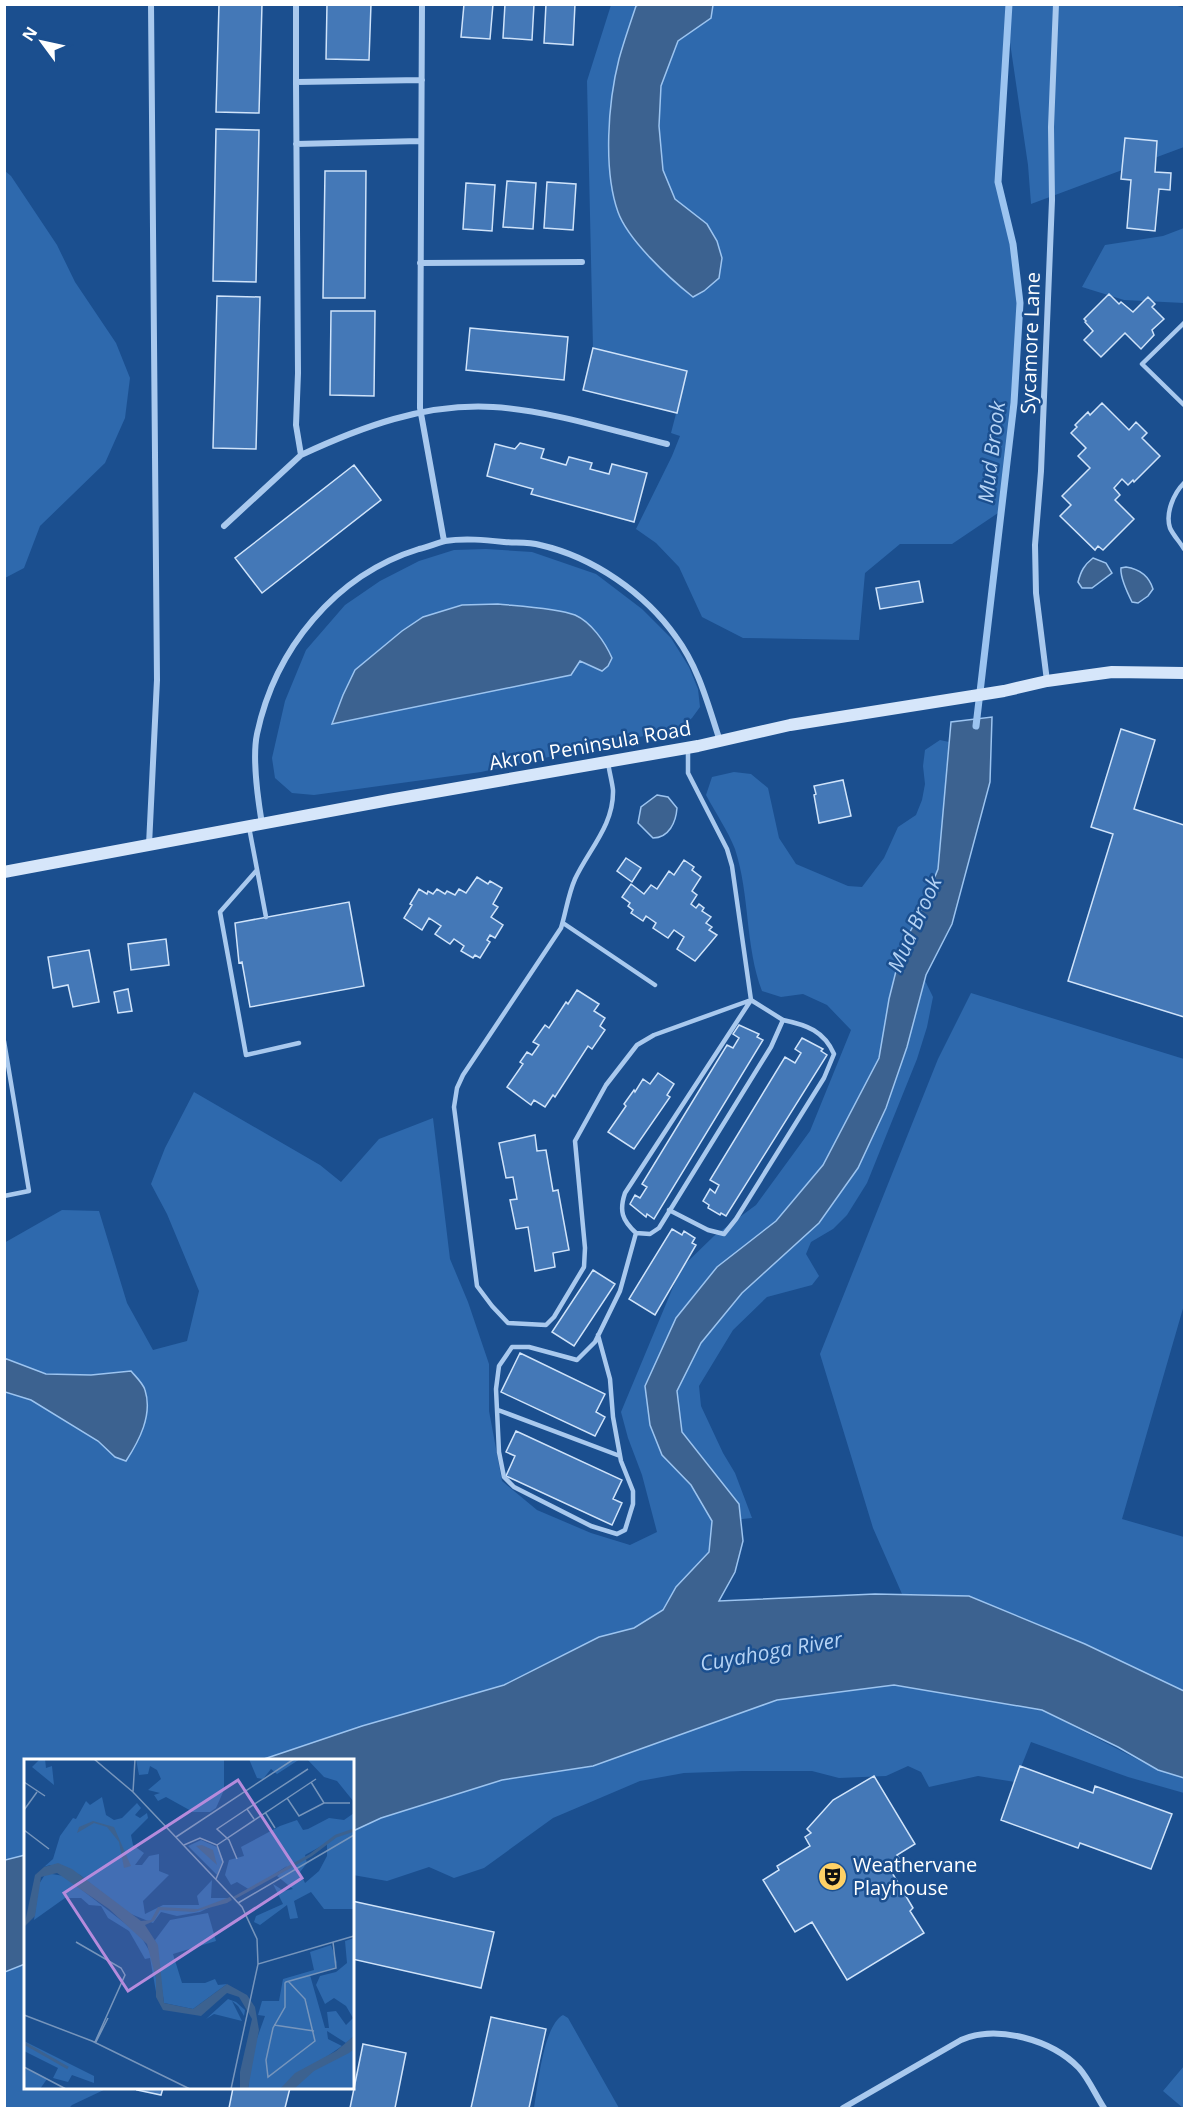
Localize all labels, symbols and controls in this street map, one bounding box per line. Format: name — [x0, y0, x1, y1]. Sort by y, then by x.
north arrow — [12, 12, 72, 72]
text: N — [17, 22, 42, 45]
street label: Sycamore Lane — [1014, 272, 1046, 414]
water label: Mud Brook — [971, 399, 1011, 504]
street label: Akron Peninsula Road — [487, 714, 693, 776]
water label: Mud Brook — [880, 871, 948, 976]
water label: Cuyahoga River — [698, 1625, 845, 1677]
inset map — [24, 1759, 354, 2089]
place label: Weathervane Playhouse — [853, 1851, 977, 1901]
theatre icon: Weathervane Playhouse — [816, 1860, 848, 1892]

